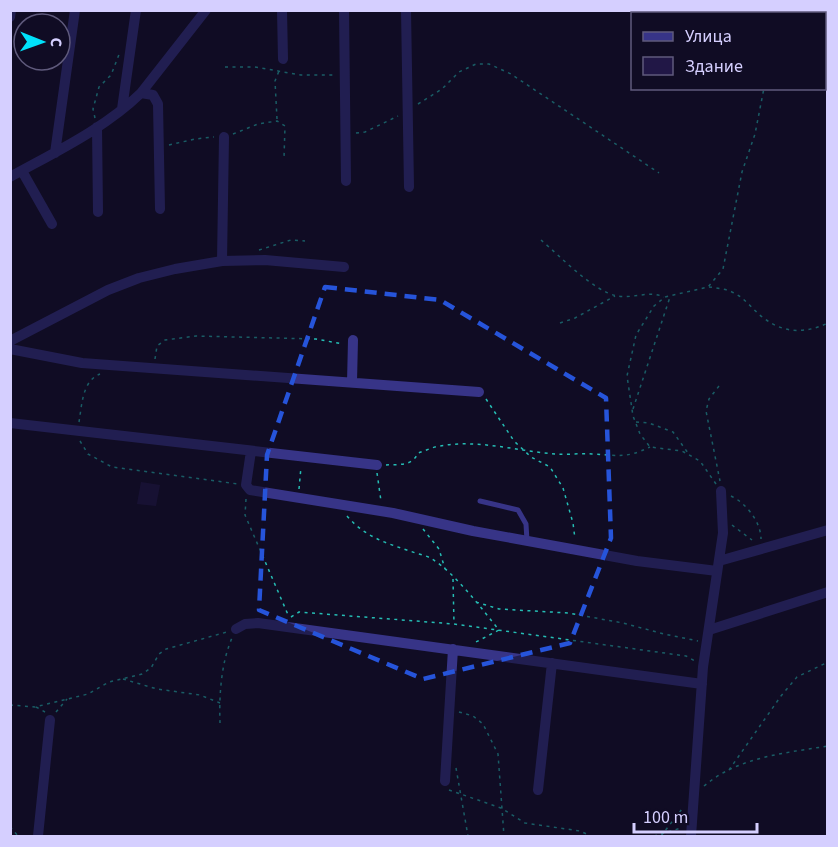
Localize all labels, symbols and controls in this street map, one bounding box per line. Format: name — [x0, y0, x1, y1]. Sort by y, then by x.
north arrow — [12, 12, 72, 72]
legend — [631, 12, 826, 90]
text: Улица — [685, 24, 732, 49]
text: С — [45, 37, 67, 47]
text: Здание — [685, 54, 743, 79]
scale bar — [634, 796, 757, 834]
text: 100 m — [643, 805, 688, 830]

